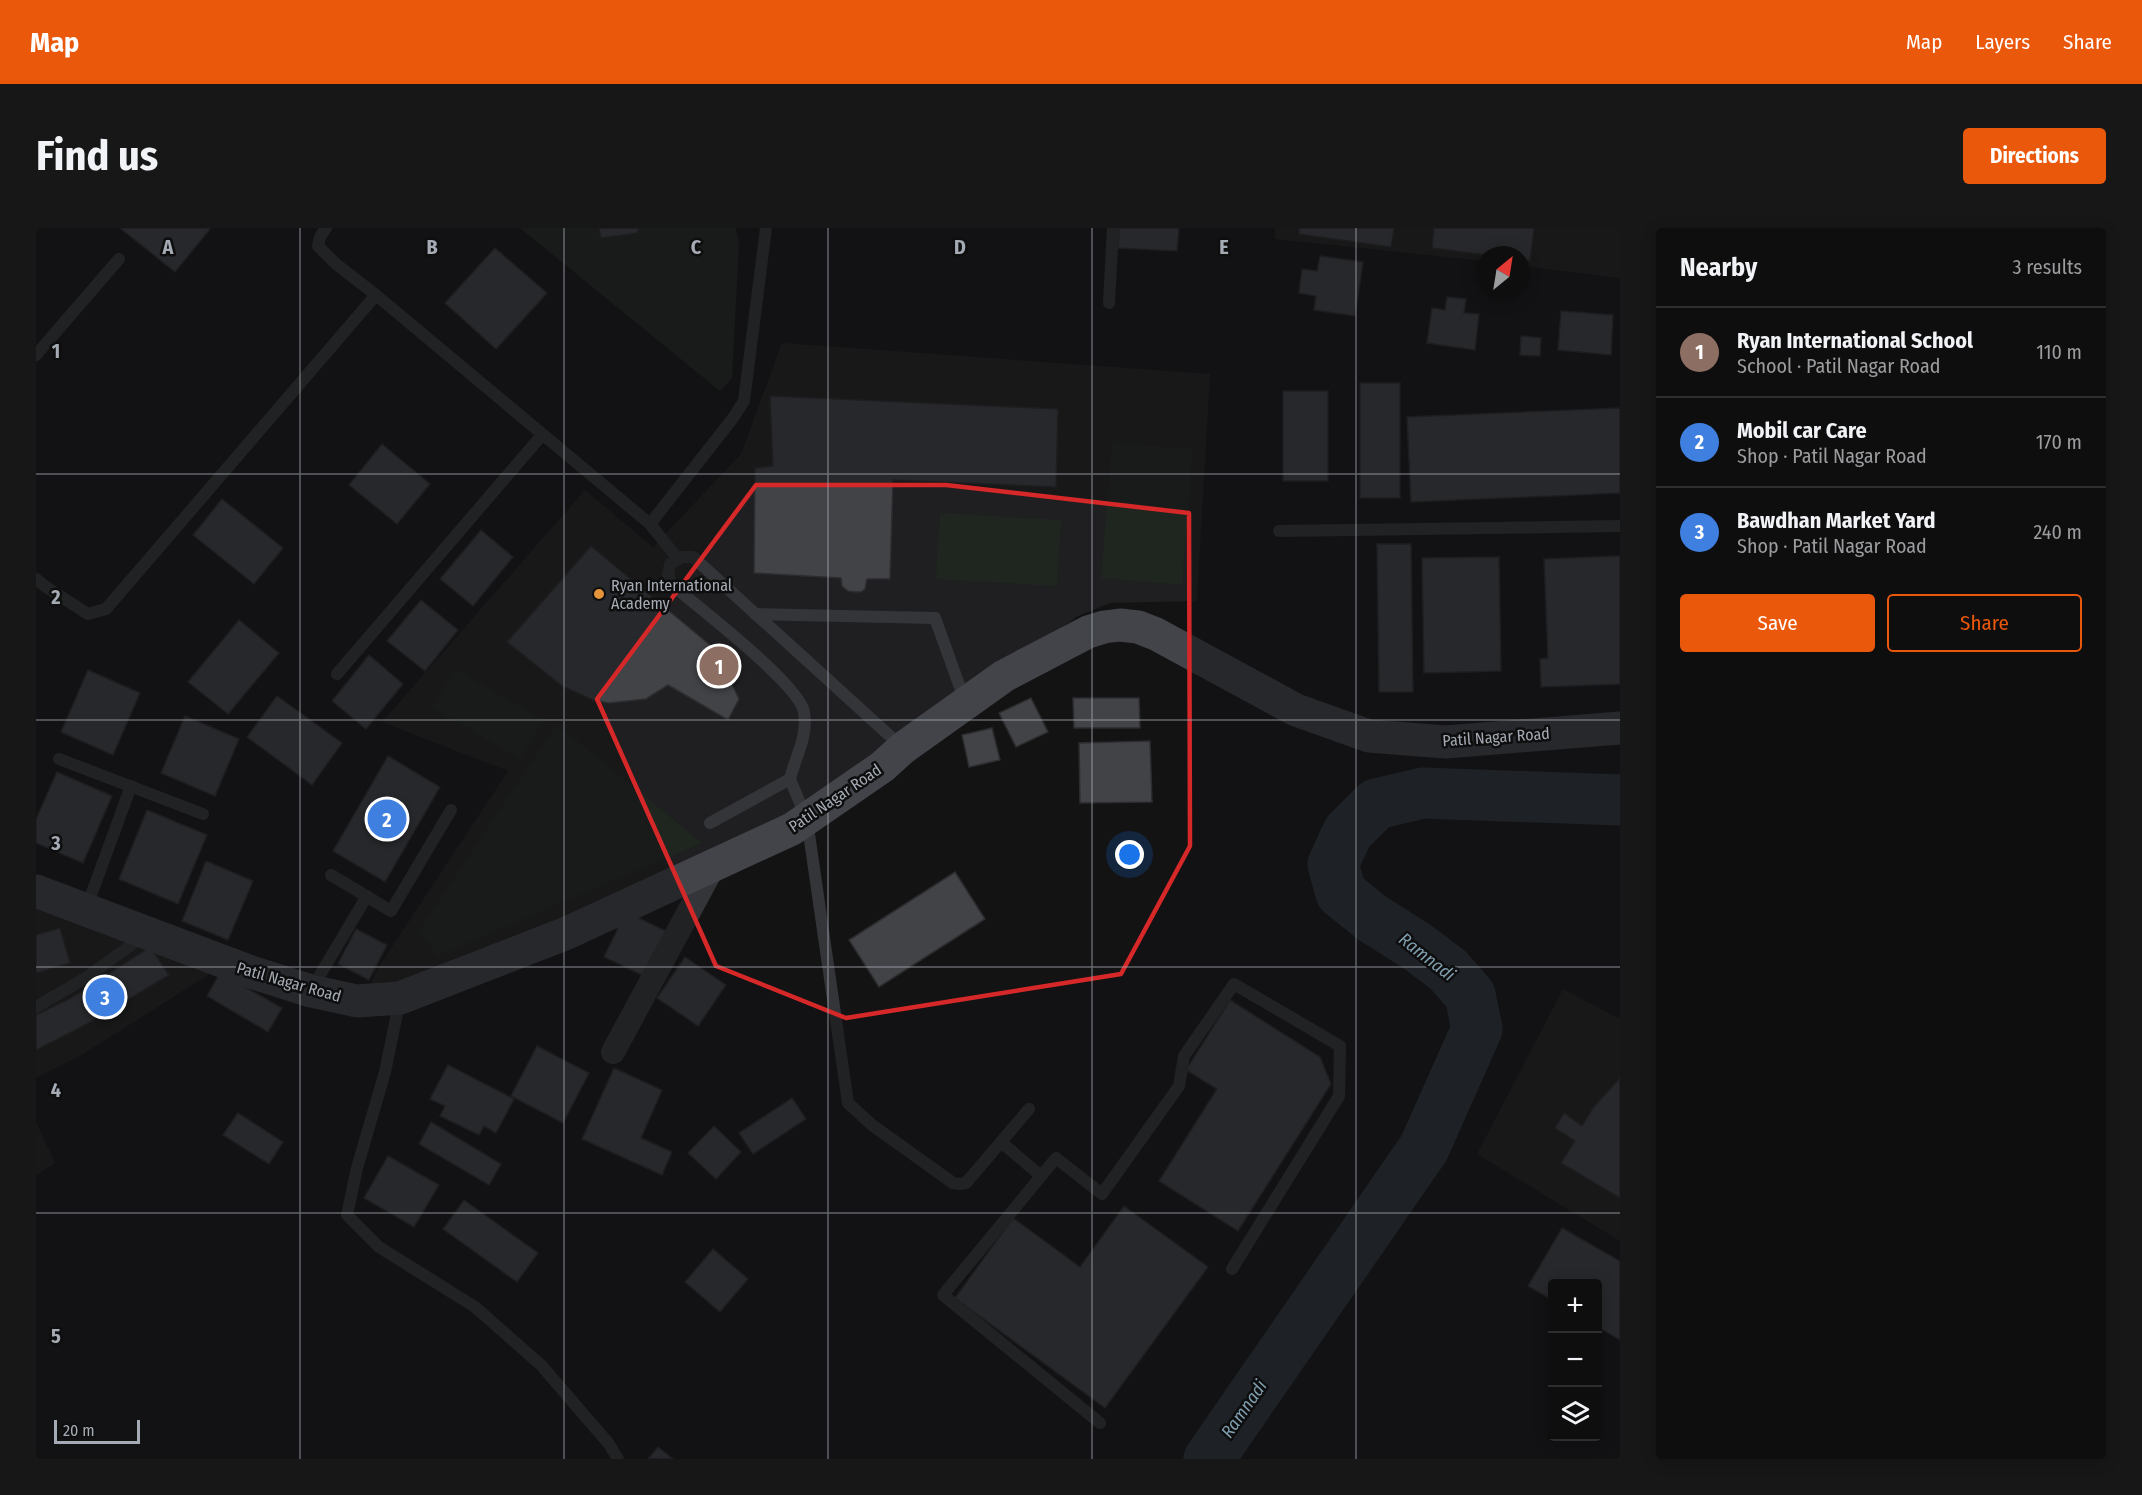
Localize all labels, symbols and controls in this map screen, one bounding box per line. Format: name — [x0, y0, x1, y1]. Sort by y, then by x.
text: Map — [30, 26, 79, 59]
text: Map — [1906, 29, 1942, 55]
text: Layers — [1975, 29, 2030, 55]
text: Share — [2063, 29, 2112, 55]
button: Directions — [1963, 128, 2106, 184]
text: Find us — [36, 131, 158, 181]
text: A — [162, 235, 175, 259]
text: B — [426, 235, 438, 259]
text: C — [691, 235, 702, 259]
text: D — [954, 235, 966, 259]
text: E — [1219, 235, 1229, 259]
north arrow — [1476, 246, 1530, 300]
text: Nearby — [1680, 252, 1757, 283]
text: 3 results — [2013, 255, 2082, 279]
text: Ryan International School — [1737, 327, 1973, 354]
text: 1 — [52, 339, 60, 363]
text: 1 — [1695, 340, 1704, 364]
text: 110 m — [2036, 340, 2082, 364]
text: School · Patil Nagar Road — [1737, 354, 1940, 378]
text: Mobil car Care — [1737, 417, 1867, 444]
text: 2 — [1695, 430, 1704, 454]
text: 170 m — [2036, 430, 2082, 454]
text: Shop · Patil Nagar Road — [1737, 444, 1927, 468]
text: Bawdhan Market Yard — [1737, 507, 1935, 534]
text: 3 — [1695, 520, 1704, 544]
text: 240 m — [2033, 520, 2082, 544]
text: Shop · Patil Nagar Road — [1737, 534, 1927, 558]
place label: Ryan International Academy — [611, 576, 732, 613]
text: 2 — [50, 585, 61, 609]
marker: Ryan International Academy — [592, 587, 606, 601]
button: Save — [1680, 594, 1875, 652]
button: Share — [1887, 594, 2082, 652]
pin: 1 — [700, 644, 738, 688]
street label: Patil Nagar Road — [1442, 724, 1550, 750]
street label: Patil Nagar Road — [785, 760, 885, 836]
pin: 2 — [368, 796, 406, 842]
text: 3 — [50, 831, 61, 855]
your location — [1115, 840, 1144, 869]
water label: Ramnadi — [1394, 928, 1460, 986]
street label: Patil Nagar Road — [235, 958, 343, 1006]
pin: 3 — [86, 974, 124, 1020]
text: 4 — [51, 1078, 61, 1102]
map controls — [1548, 1279, 1602, 1441]
button: + — [1548, 1279, 1602, 1333]
text: 5 — [51, 1324, 61, 1348]
button: − — [1548, 1333, 1602, 1387]
water label: Ramnadi — [1216, 1376, 1272, 1442]
button: layers — [1548, 1387, 1602, 1441]
scale bar — [54, 1417, 140, 1444]
text: 20 m — [63, 1421, 94, 1440]

